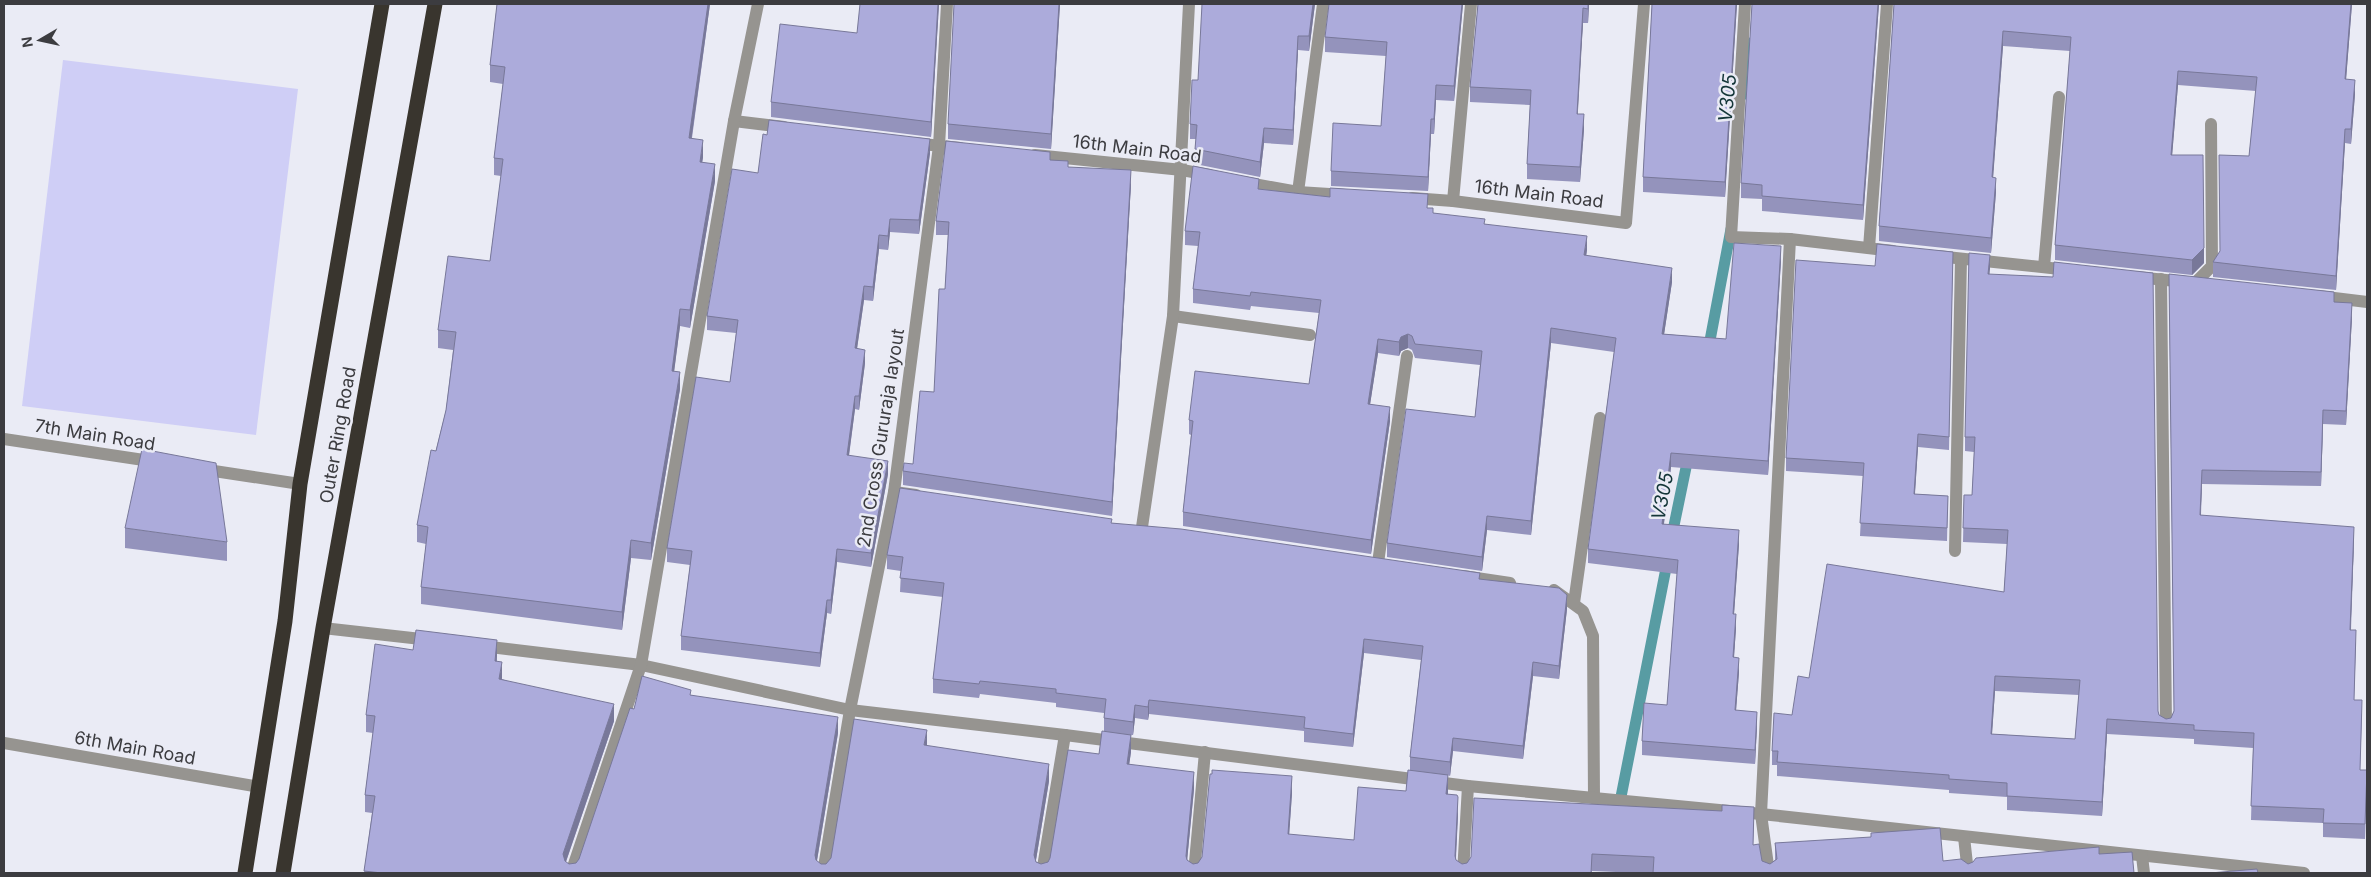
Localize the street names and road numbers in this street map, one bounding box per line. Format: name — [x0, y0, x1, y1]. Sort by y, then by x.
street label: 16th Main Road — [1071, 130, 1203, 167]
street label: 16th Main Road — [1473, 175, 1605, 212]
street label: 2nd Cross Gururaja layout — [853, 327, 908, 549]
street label: Outer Ring Road — [315, 365, 360, 505]
street label: 7th Main Road — [33, 415, 157, 454]
street label: 6th Main Road — [73, 727, 197, 768]

